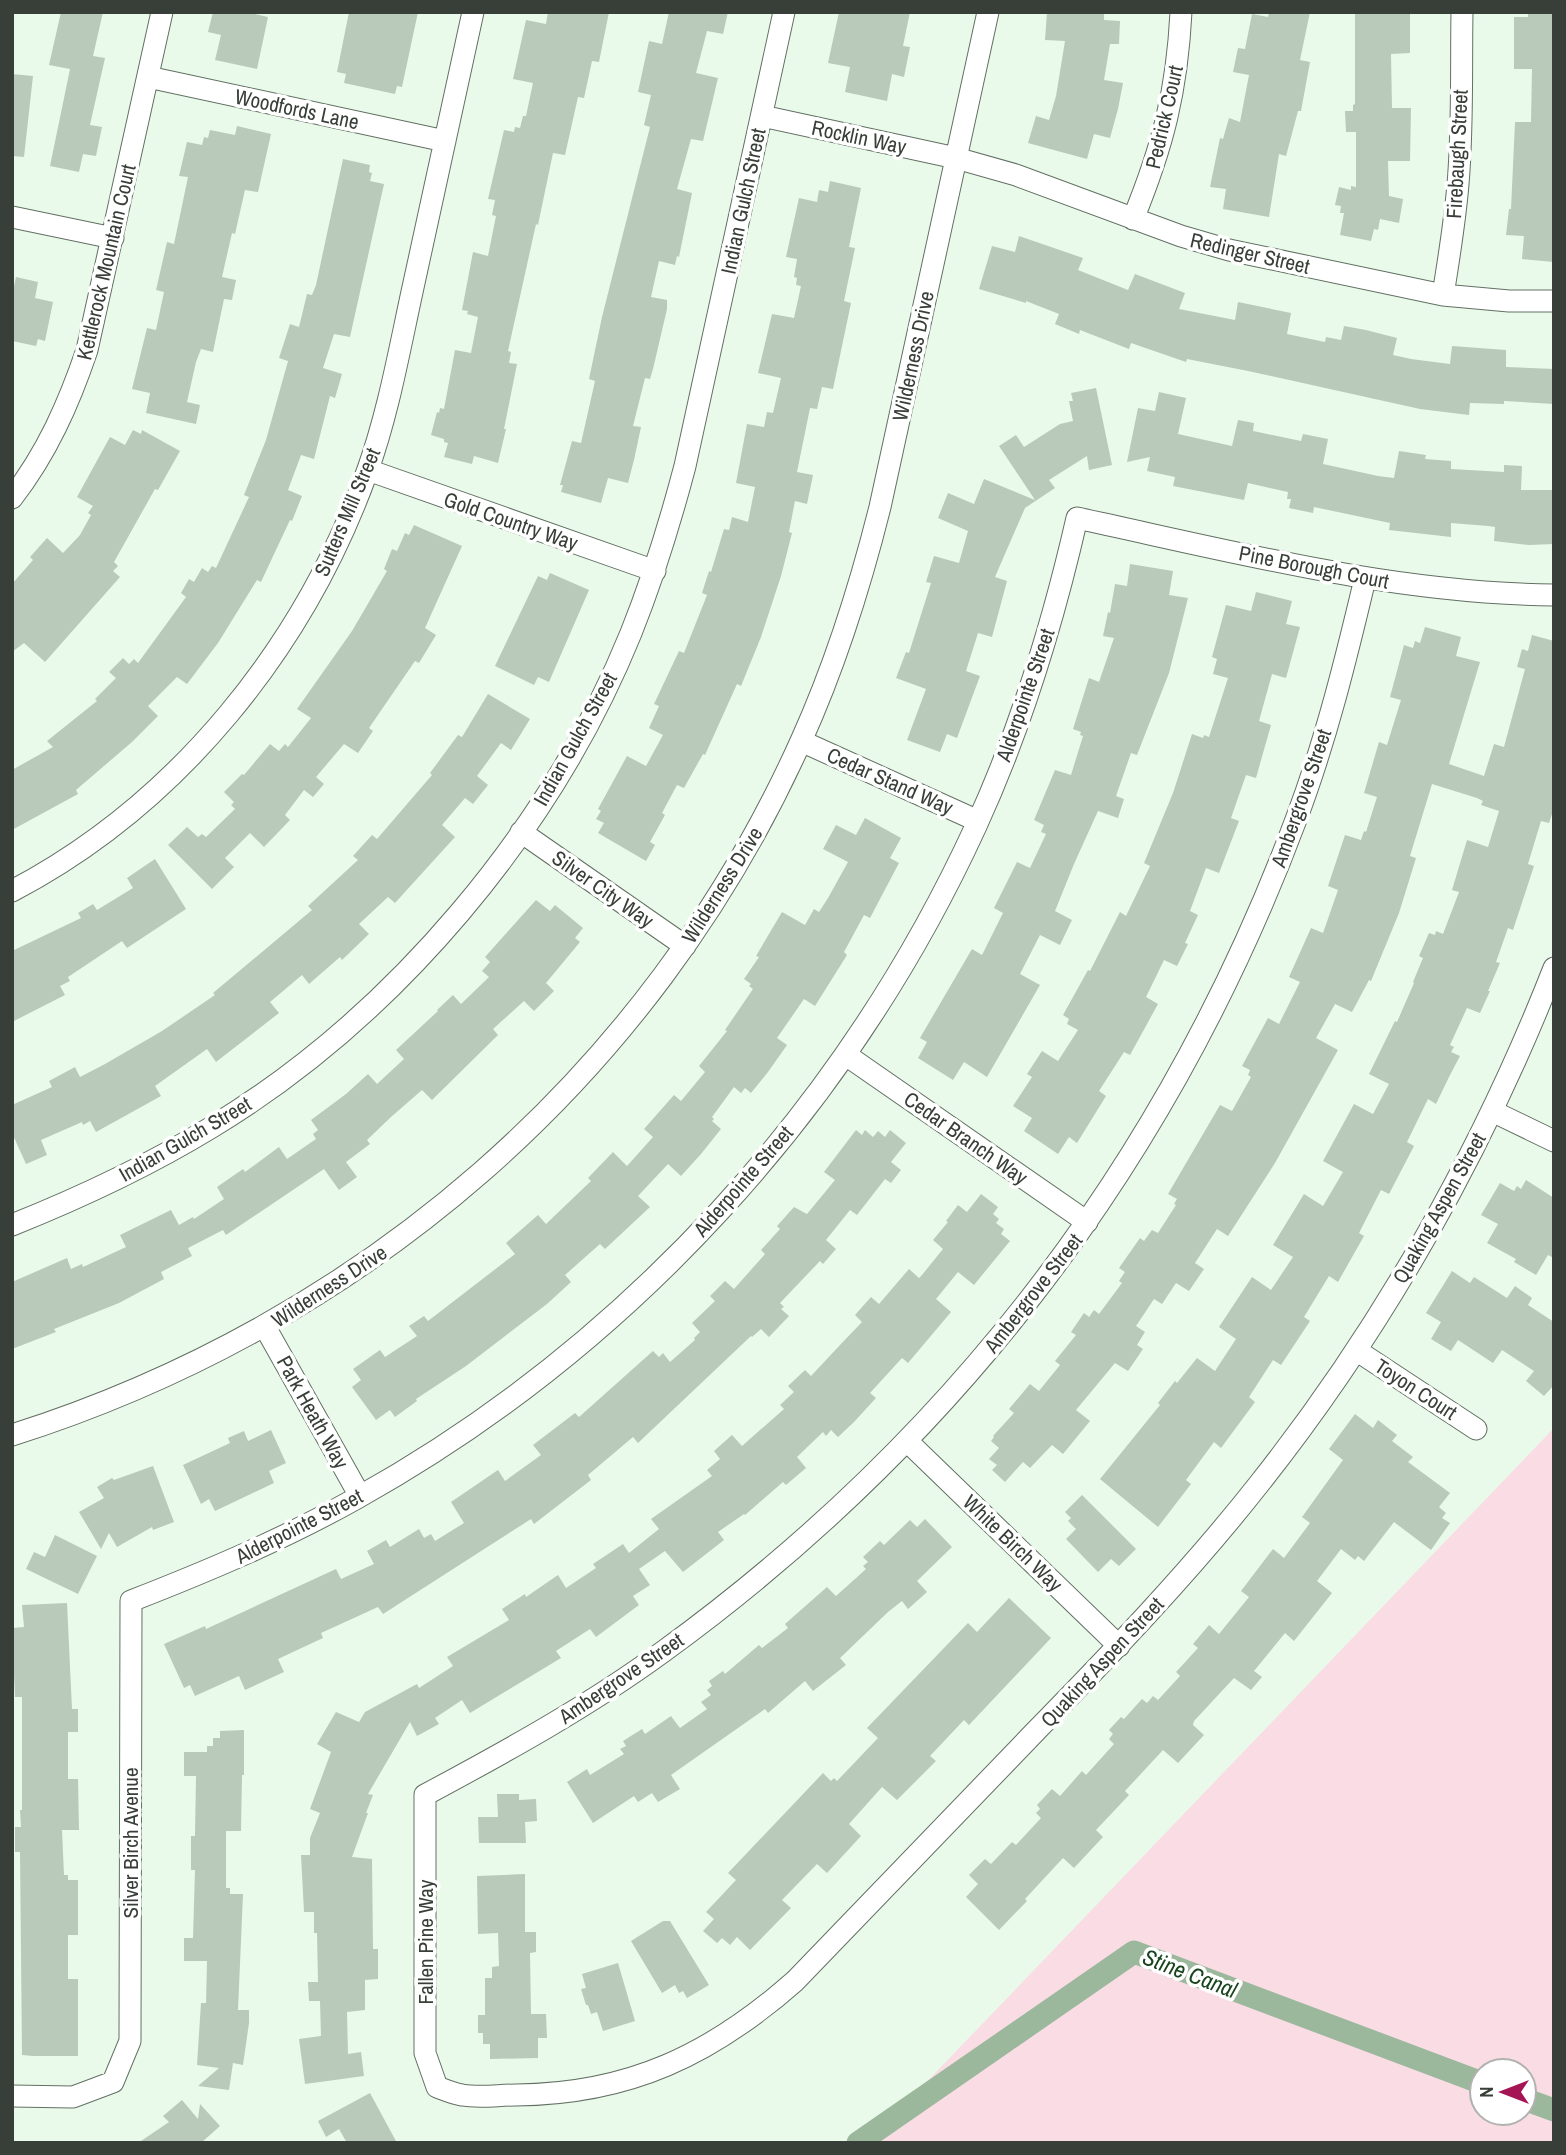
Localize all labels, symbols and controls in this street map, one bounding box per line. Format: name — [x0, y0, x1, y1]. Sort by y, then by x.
street label: Pedrick Court — [1138, 62, 1190, 172]
street label: Woodfords Lane — [232, 82, 362, 136]
street label: Firebaugh Street — [1439, 89, 1475, 219]
street label: Rocklin Way — [809, 113, 909, 161]
street label: Indian Gulch Street — [713, 125, 773, 277]
street label: Kettlerock Mountain Court — [69, 161, 143, 363]
street label: Redinger Street — [1188, 225, 1313, 281]
street label: Wilderness Drive — [885, 288, 941, 424]
street label: Sutters Mill Street — [307, 443, 387, 581]
street label: Gold Country Way — [440, 484, 582, 558]
street label: Pine Borough Court — [1237, 538, 1392, 596]
street label: Alderpointe Street — [988, 624, 1061, 766]
street label: Indian Gulch Street — [526, 667, 624, 811]
street label: Ambergrove Street — [1263, 725, 1338, 872]
street label: Cedar Stand Way — [822, 740, 958, 822]
street label: Wilderness Drive — [675, 821, 769, 949]
street label: Silver City Way — [546, 843, 660, 935]
street label: Cedar Branch Way — [898, 1085, 1034, 1192]
street label: Indian Gulch Street — [113, 1089, 257, 1189]
street label: Alderpointe Street — [686, 1119, 800, 1244]
street label: Quaking Aspen Street — [1385, 1127, 1493, 1289]
street label: Ambergrove Street — [976, 1227, 1089, 1360]
street label: Wilderness Drive — [266, 1238, 392, 1334]
street label: Park Heath Way — [270, 1350, 356, 1474]
street label: Toyon Court — [1369, 1352, 1463, 1427]
street label: Alderpointe Street — [230, 1481, 368, 1571]
street label: White Birch Way — [957, 1488, 1070, 1598]
street label: Quaking Aspen Street — [1034, 1590, 1170, 1734]
street label: Ambergrove Street — [552, 1625, 689, 1731]
street label: Silver Birch Avenue — [116, 1768, 145, 1918]
street label: Fallen Pine Way — [411, 1879, 440, 2004]
water label: Stine Canal — [1138, 1941, 1242, 2005]
north arrow — [1468, 2057, 1538, 2127]
text: N — [1473, 2086, 1499, 2098]

